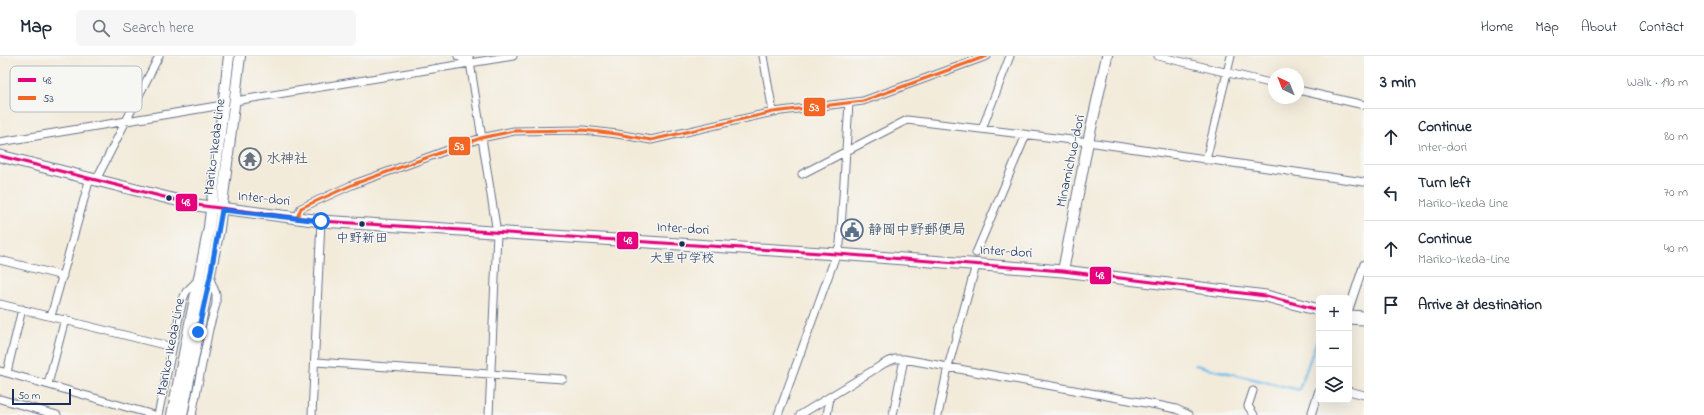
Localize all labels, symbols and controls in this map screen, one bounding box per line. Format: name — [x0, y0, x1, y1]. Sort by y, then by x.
search box — [76, 10, 356, 46]
text: Map — [20, 14, 52, 41]
icon: search — [90, 17, 112, 39]
text: Search here — [122, 17, 194, 39]
text: Home — [1481, 17, 1513, 38]
text: Map — [1535, 17, 1559, 38]
text: About — [1581, 17, 1617, 38]
text: Contact — [1639, 17, 1684, 38]
legend — [10, 66, 142, 112]
north arrow — [1268, 68, 1304, 104]
text: 3 min — [1380, 70, 1416, 95]
text: 48 — [43, 73, 52, 89]
text: Walk · 190 m — [1627, 73, 1688, 92]
text: 53 — [43, 91, 54, 107]
street label: Mariko-Ikeda Line — [199, 97, 231, 196]
line badge: 53 — [803, 97, 826, 117]
text: 53 — [809, 100, 820, 116]
street label: Minamichuo-dori — [1051, 113, 1091, 209]
text: Continue — [1418, 116, 1472, 138]
icon: ahead — [1380, 126, 1402, 148]
text: 80 m — [1664, 127, 1688, 146]
line badge: 53 — [448, 136, 471, 156]
text: Inter-dori — [1418, 138, 1467, 157]
text: 53 — [454, 139, 465, 155]
temple icon: 水神社 — [237, 146, 263, 172]
place label: 水神社 — [266, 149, 308, 170]
text: Turn left — [1418, 172, 1471, 194]
icon: left — [1380, 182, 1402, 204]
text: 70 m — [1664, 183, 1688, 202]
street label: Inter-dori — [237, 186, 291, 212]
unlabelled marker — [164, 193, 174, 203]
line badge: 48 — [175, 193, 198, 212]
text: Mariko-Ikeda Line — [1418, 194, 1508, 213]
text: 48 — [181, 195, 191, 211]
route start — [312, 212, 330, 230]
street label: Inter-dori — [656, 217, 710, 241]
public building icon: 静岡中野郵便局 — [839, 217, 865, 243]
marker: 中野新田 — [357, 219, 367, 229]
place label: 静岡中野郵便局 — [868, 220, 966, 241]
text: Continue — [1418, 228, 1472, 250]
place label: 中野新田 — [336, 229, 388, 248]
line badge: 48 — [616, 231, 639, 250]
text: 48 — [623, 233, 633, 249]
icon: ahead — [1380, 238, 1402, 260]
marker: 大里中学校 — [677, 239, 687, 249]
text: 40 m — [1664, 239, 1688, 258]
street label: Inter-dori — [979, 240, 1033, 264]
place label: 大里中学校 — [649, 249, 715, 268]
text: Mariko-Ikeda-Line — [1418, 250, 1510, 269]
line badge: 48 — [1089, 266, 1112, 285]
text: 48 — [1095, 268, 1105, 284]
icon: arrive — [1380, 294, 1402, 316]
text: Arrive at destination — [1418, 294, 1542, 316]
map controls — [1316, 295, 1352, 403]
button: + — [1316, 295, 1352, 331]
street label: Mariko-Ikeda-Line — [151, 296, 191, 398]
route end — [189, 323, 207, 341]
button: − — [1316, 331, 1352, 367]
button: layers — [1316, 367, 1352, 403]
scale bar — [12, 387, 71, 406]
text: 50 m — [18, 388, 40, 404]

